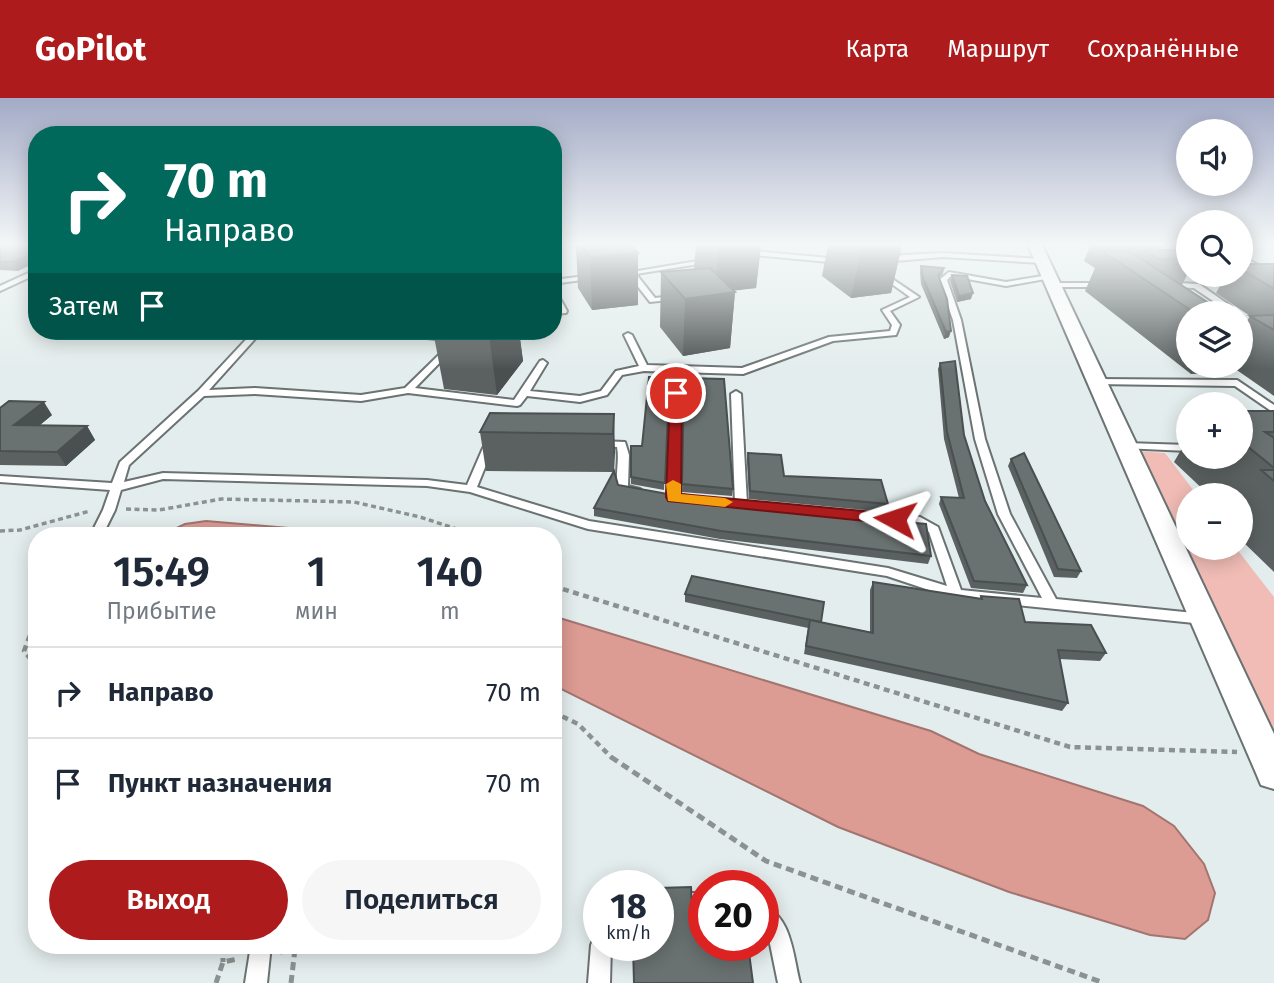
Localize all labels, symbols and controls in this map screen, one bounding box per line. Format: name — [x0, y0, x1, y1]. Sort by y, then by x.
text: GoPilot — [35, 29, 146, 69]
text: Карта — [846, 35, 909, 63]
text: Маршрут — [947, 35, 1049, 63]
text: Сохранённые — [1087, 35, 1239, 63]
map controls — [1176, 119, 1253, 560]
button: sound — [1176, 119, 1253, 196]
text: 70 m — [164, 151, 268, 210]
icon: right — [49, 154, 140, 245]
button: search — [1176, 210, 1253, 287]
text: Направо — [164, 211, 295, 249]
icon: arrive — [133, 287, 171, 325]
text: Затем — [49, 291, 119, 322]
button: layers — [1176, 301, 1253, 378]
pin — [646, 363, 706, 423]
icon: arrive — [657, 374, 695, 412]
button: + — [1176, 392, 1253, 469]
position arrow — [858, 482, 932, 556]
button: − — [1176, 483, 1253, 560]
text: 15:49 — [113, 547, 210, 597]
text: 1 — [307, 547, 326, 597]
text: 140 — [417, 547, 483, 597]
text: Прибытие — [107, 597, 216, 625]
text: мин — [295, 597, 338, 625]
text: m — [440, 597, 460, 625]
icon: right — [49, 674, 87, 712]
text: Направо — [108, 677, 214, 708]
text: 70 m — [486, 677, 541, 708]
icon: arrive — [49, 765, 87, 803]
text: Пункт назначения — [108, 768, 332, 799]
text: 70 m — [486, 768, 541, 799]
button: Выход — [49, 860, 288, 940]
button: Поделиться — [302, 860, 541, 940]
speed limit sign: 20 — [688, 870, 779, 961]
text: 18 — [610, 885, 647, 927]
text: km/h — [606, 922, 651, 944]

